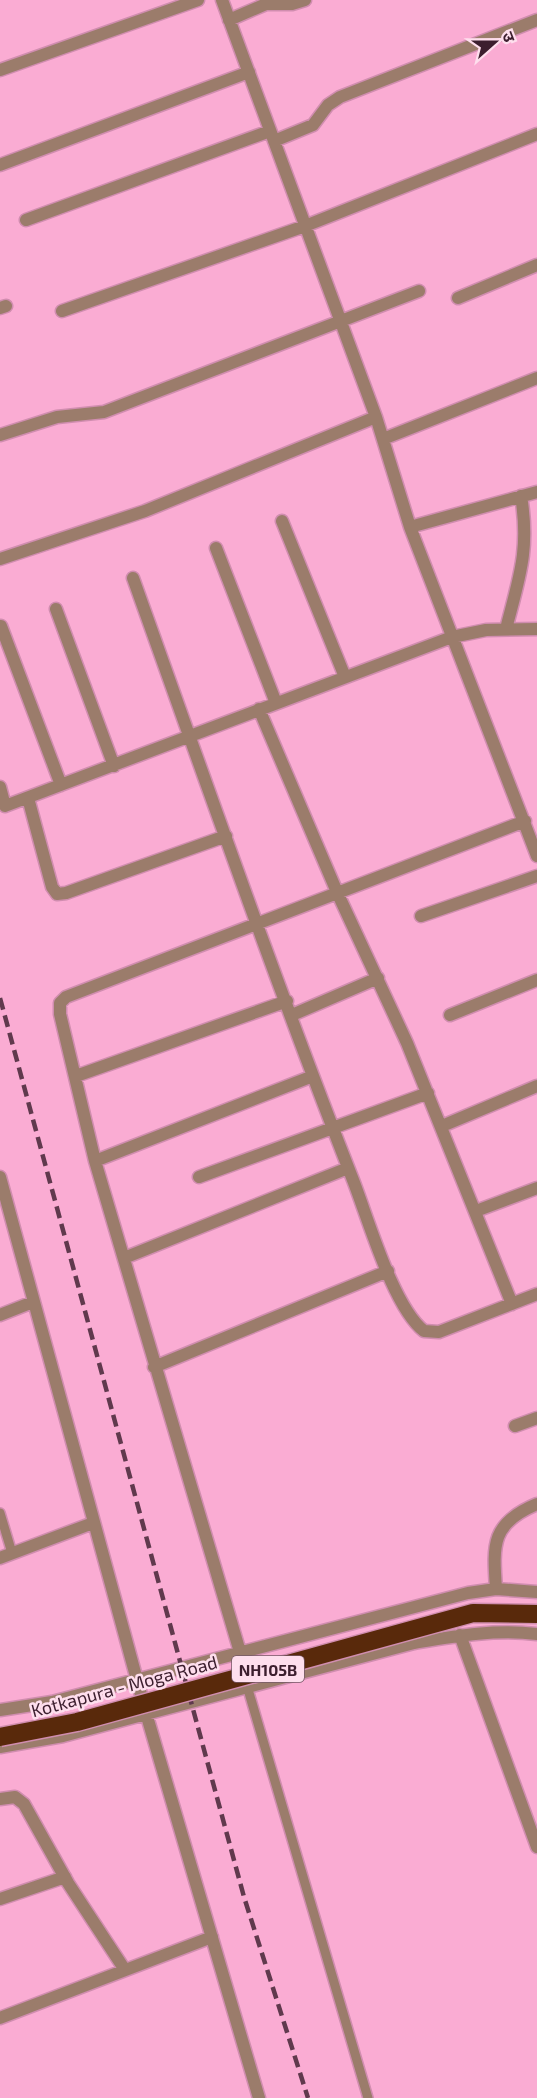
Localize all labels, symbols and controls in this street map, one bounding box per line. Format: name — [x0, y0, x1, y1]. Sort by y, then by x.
north arrow — [465, 12, 525, 72]
text: उ — [499, 29, 520, 45]
street label: Kotkapura - Moga Road — [29, 1651, 219, 1721]
road number: NH105B — [232, 1656, 304, 1682]

